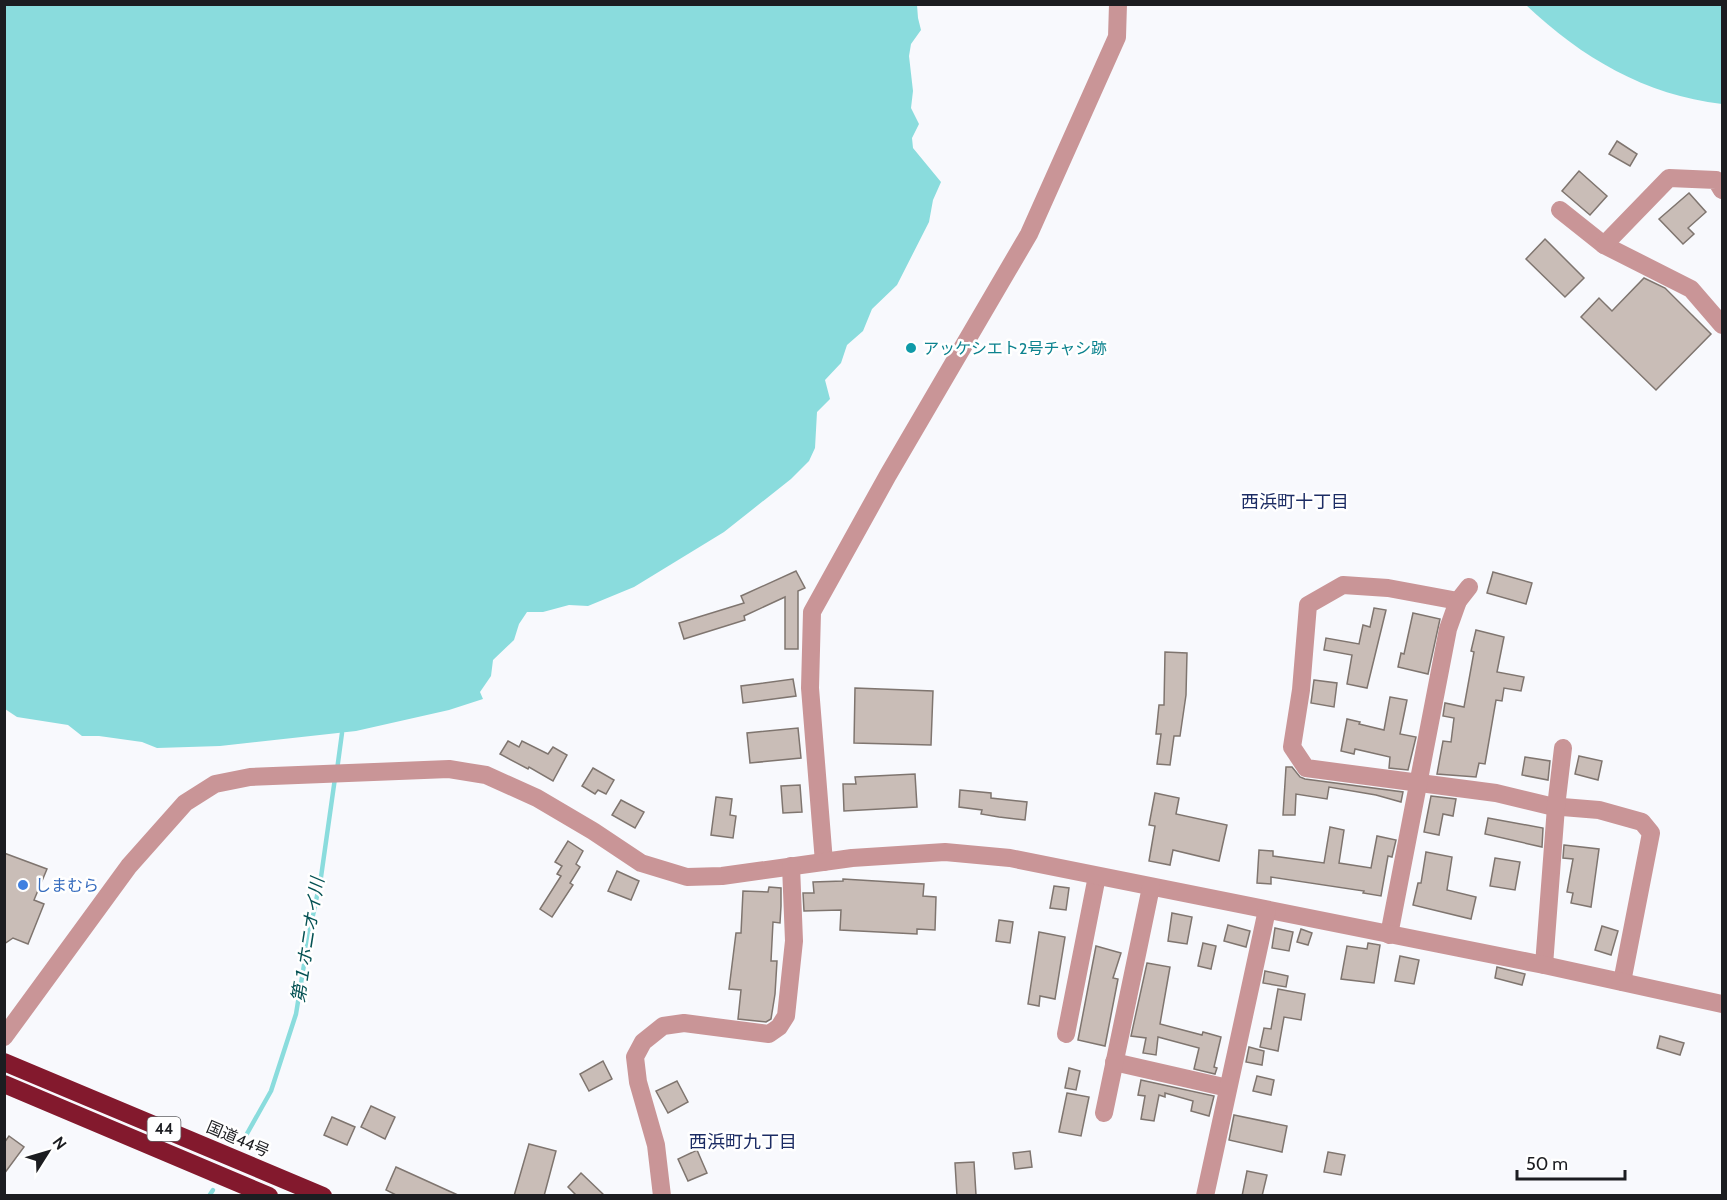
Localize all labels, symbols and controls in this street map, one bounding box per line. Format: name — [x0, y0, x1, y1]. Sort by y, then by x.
place label: アッケシエト2号チャシ跡 — [923, 339, 1107, 358]
marker: アッケシエト2号チャシ跡 — [904, 341, 918, 355]
district label: 西浜町十丁目 — [1241, 491, 1349, 513]
water label: 第１ホニオイ川 — [287, 874, 329, 1004]
place label: しまむら — [35, 876, 99, 895]
marker: しまむら — [16, 878, 30, 892]
road number: 44 — [148, 1117, 180, 1141]
street label: 国道44号 — [204, 1117, 272, 1161]
north arrow — [18, 1122, 78, 1182]
district label: 西浜町九丁目 — [689, 1131, 797, 1153]
text: N — [49, 1133, 71, 1154]
scale bar — [1517, 1143, 1625, 1181]
text: 50 m — [1526, 1153, 1568, 1175]

